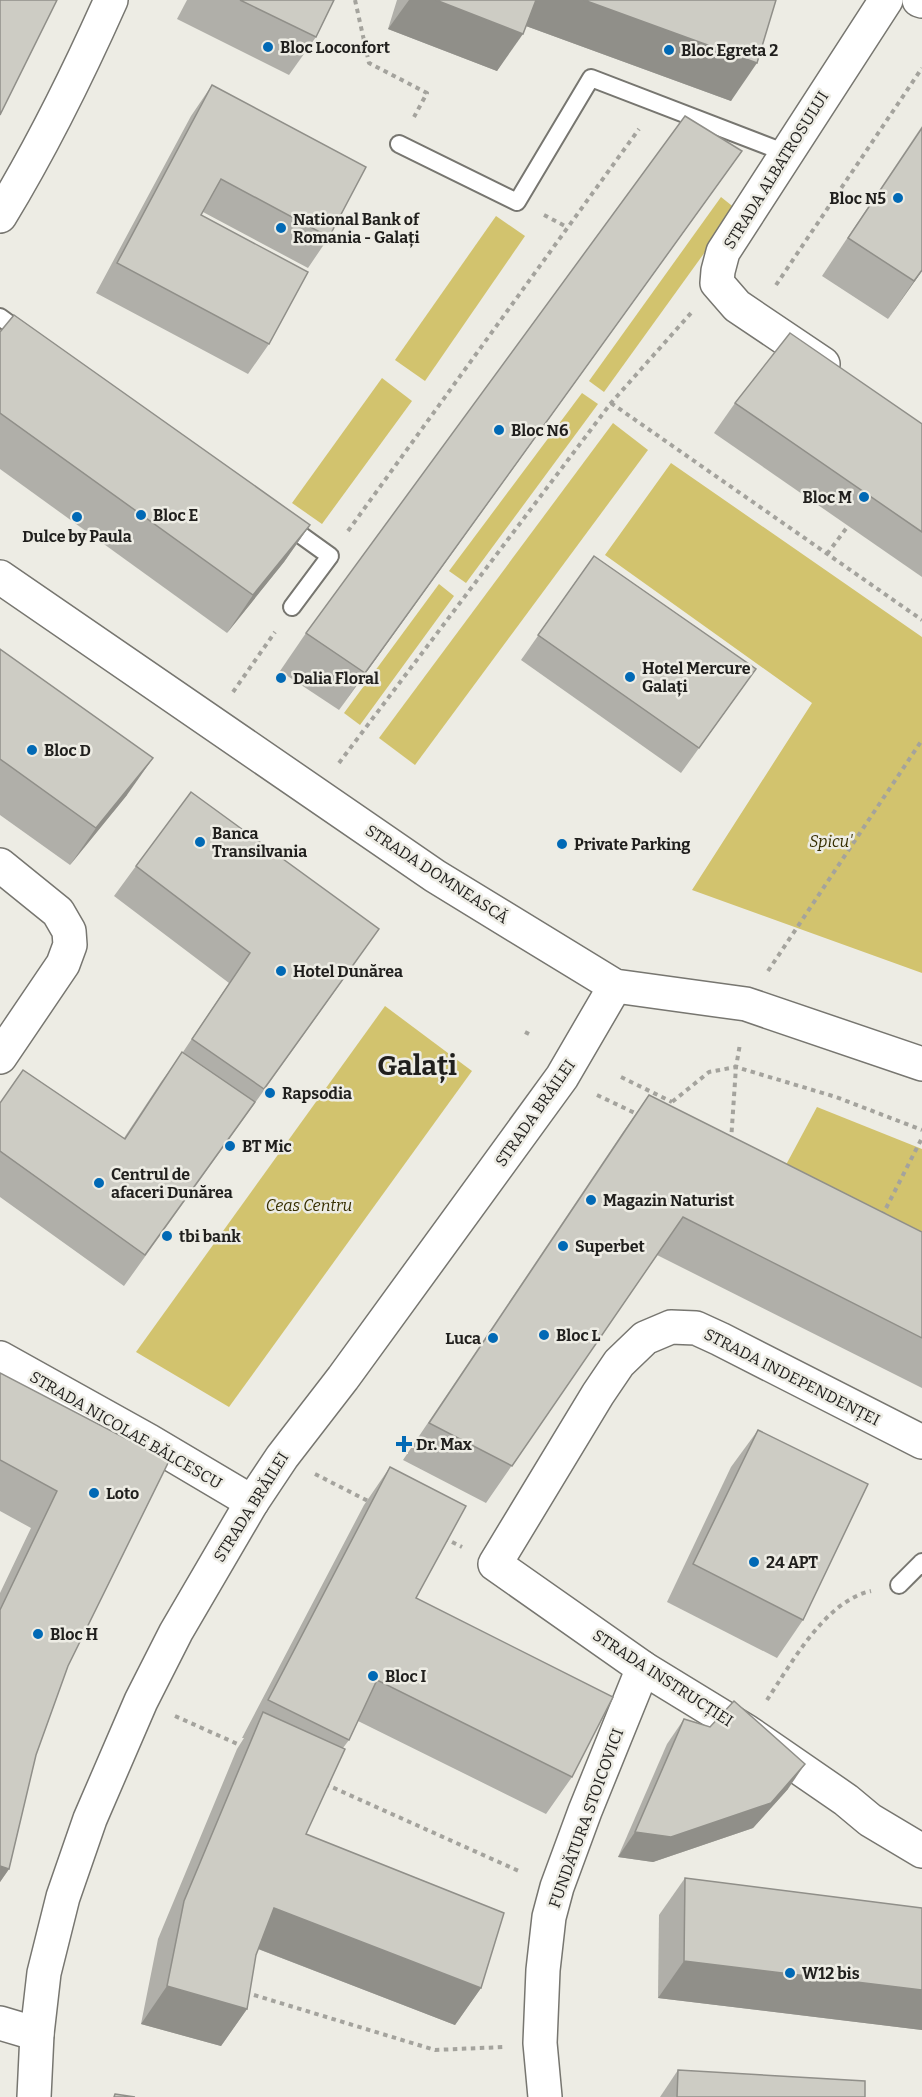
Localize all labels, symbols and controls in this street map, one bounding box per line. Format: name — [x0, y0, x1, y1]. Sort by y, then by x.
place label: Bloc Loconfort — [280, 38, 391, 57]
marker: Bloc Loconfort — [261, 40, 275, 54]
place label: Bloc Egreta 2 — [681, 41, 778, 60]
marker: Bloc Egreta 2 — [662, 43, 676, 57]
street label: STRADA ALBATROSULUI — [720, 88, 832, 252]
place label: Bloc N5 — [829, 189, 886, 208]
marker: Bloc N5 — [891, 191, 905, 205]
place label: National Bank of Romania - Galați — [293, 210, 420, 248]
marker: National Bank of Romania - Galați — [274, 221, 288, 235]
place label: Bloc N6 — [511, 421, 569, 440]
marker: Bloc N6 — [492, 423, 506, 437]
place label: Bloc M — [802, 488, 852, 507]
marker: Bloc M — [857, 490, 871, 504]
place label: Bloc E — [153, 506, 198, 525]
marker: Bloc E — [134, 508, 148, 522]
marker: Dulce by Paula — [70, 510, 84, 524]
place label: Dulce by Paula — [22, 527, 132, 546]
place label: Hotel Mercure Galați — [642, 659, 751, 697]
place label: Dalia Floral — [293, 669, 379, 688]
marker: Hotel Mercure Galați — [623, 670, 637, 684]
marker: Dalia Floral — [274, 671, 288, 685]
place label: Bloc D — [44, 741, 91, 760]
marker: Bloc D — [25, 743, 39, 757]
street label: STRADA DOMNEASCĂ — [362, 820, 513, 928]
place label: Banca Transilvania — [212, 824, 307, 861]
park label: Spicu' — [809, 832, 853, 851]
marker: Banca Transilvania — [193, 835, 207, 849]
place label: Private Parking — [574, 835, 691, 854]
marker: Private Parking — [555, 837, 569, 851]
place label: Hotel Dunărea — [293, 962, 403, 981]
marker: Hotel Dunărea — [274, 964, 288, 978]
district label: Galați — [377, 1049, 457, 1084]
street label: STRADA BRĂILEI — [490, 1055, 579, 1170]
place label: Rapsodia — [282, 1084, 352, 1103]
marker: Rapsodia — [263, 1086, 277, 1100]
place label: BT Mic — [242, 1137, 292, 1156]
marker: BT Mic — [223, 1139, 237, 1153]
place label: Centrul de afaceri Dunărea — [111, 1165, 233, 1202]
marker: Centrul de afaceri Dunărea — [92, 1176, 106, 1190]
place label: Magazin Naturist — [603, 1191, 735, 1210]
marker: Magazin Naturist — [584, 1193, 598, 1207]
park label: Ceas Centru — [266, 1196, 352, 1215]
place label: tbi bank — [179, 1227, 241, 1246]
marker: tbi bank — [160, 1229, 174, 1243]
place label: Superbet — [575, 1237, 645, 1256]
marker: Superbet — [556, 1239, 570, 1253]
street label: STRADA INDEPENDENȚEI — [700, 1324, 883, 1431]
place label: Bloc L — [556, 1326, 601, 1345]
marker: Bloc L — [537, 1328, 551, 1342]
place label: Luca — [445, 1329, 481, 1348]
marker: Luca — [486, 1331, 500, 1345]
street label: STRADA NICOLAE BĂLCESCU — [27, 1366, 226, 1493]
place label: Dr. Max — [416, 1435, 472, 1454]
marker: Dr. Max — [397, 1437, 411, 1451]
street label: STRADA BRĂILEI — [209, 1448, 292, 1565]
place label: Loto — [106, 1484, 139, 1503]
marker: Loto — [87, 1486, 101, 1500]
place label: 24 APT — [766, 1553, 818, 1572]
marker: 24 APT — [747, 1555, 761, 1569]
place label: Bloc H — [50, 1625, 99, 1644]
street label: STRADA INSTRUCȚIEI — [589, 1626, 737, 1731]
marker: Bloc H — [31, 1627, 45, 1641]
place label: Bloc I — [385, 1667, 427, 1686]
marker: Bloc I — [366, 1669, 380, 1683]
street label: FUNDĂTURA STOICOVICI — [544, 1725, 627, 1910]
place label: W12 bis — [802, 1964, 860, 1983]
marker: W12 bis — [783, 1966, 797, 1980]

